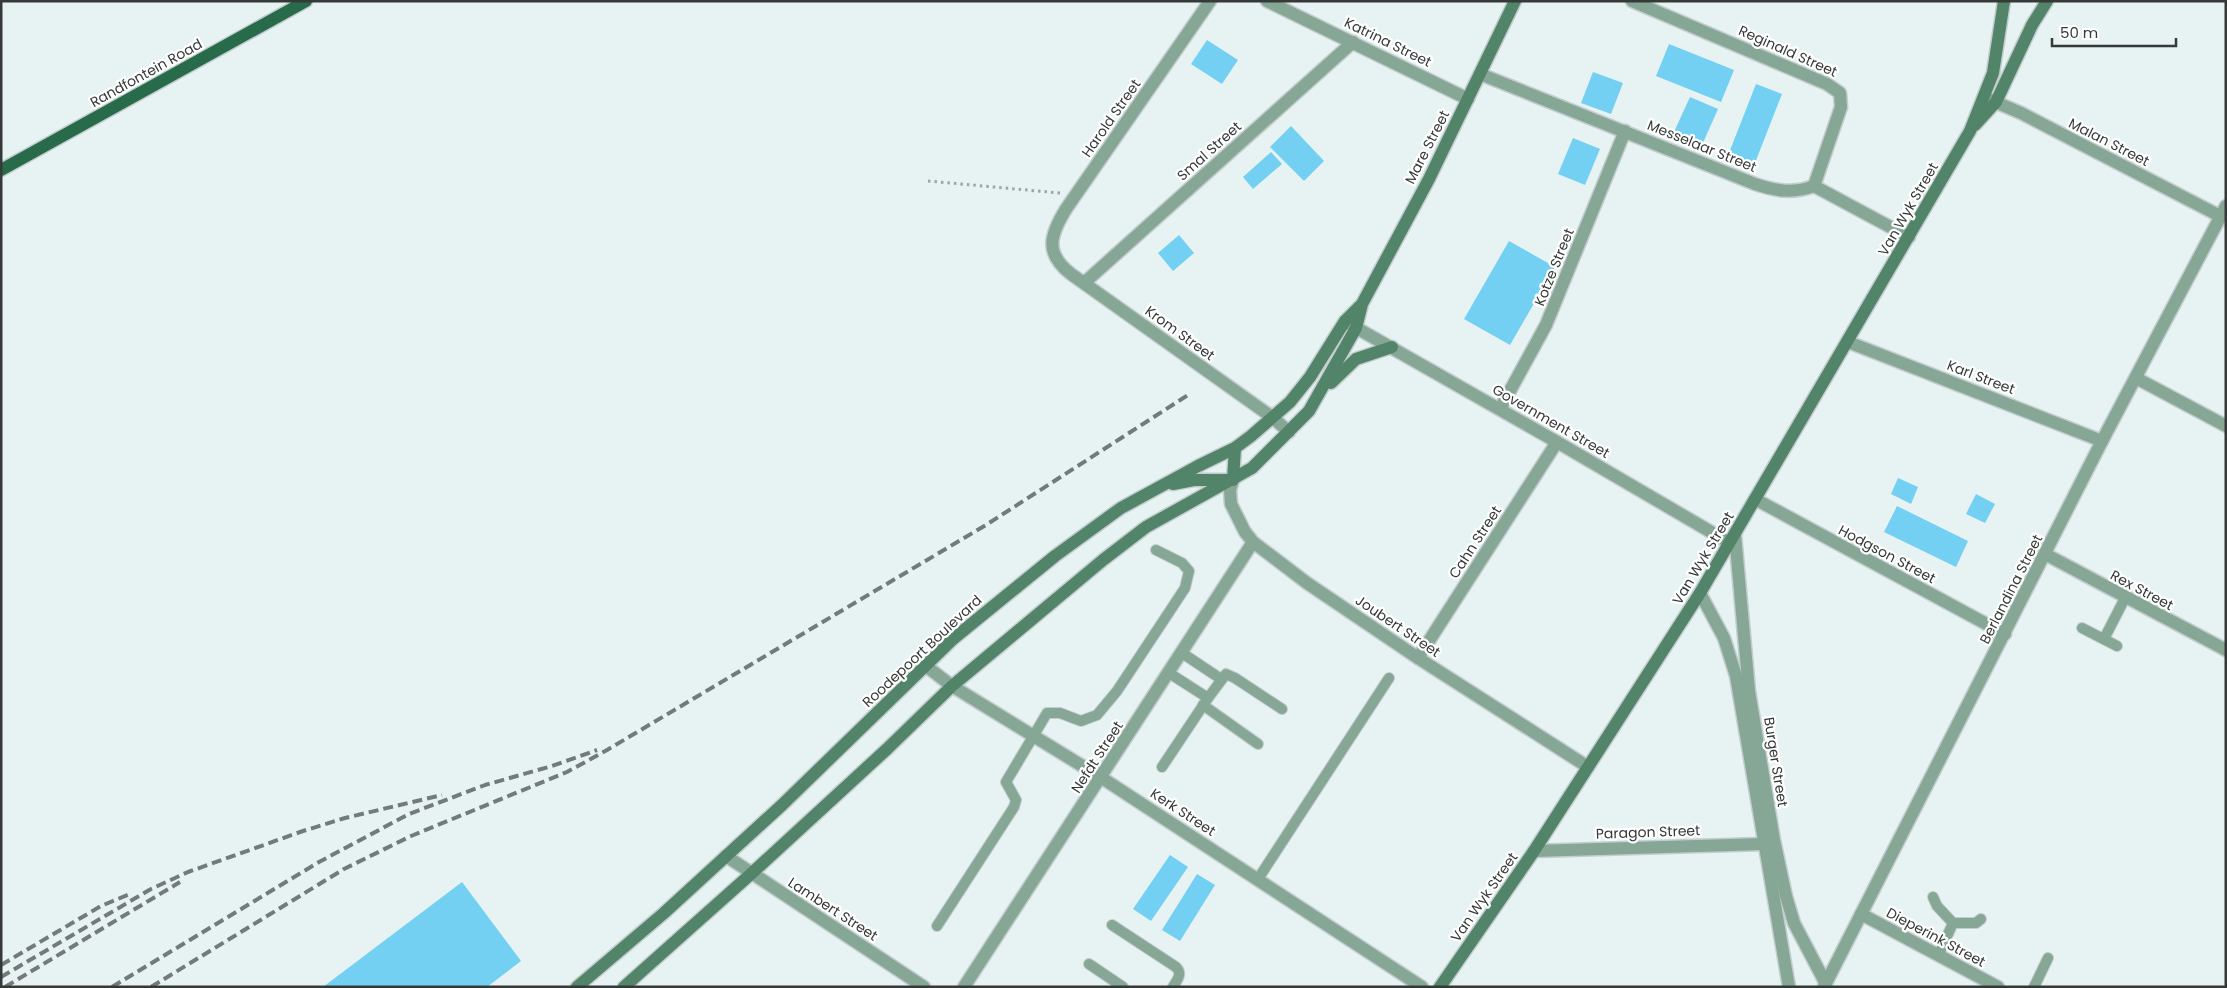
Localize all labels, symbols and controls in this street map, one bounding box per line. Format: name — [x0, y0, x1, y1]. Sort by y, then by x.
street label: Katrina Street — [1341, 12, 1435, 72]
scale bar — [2052, 15, 2176, 47]
street label: Reginald Street — [1735, 20, 1841, 82]
text: 50 m — [2060, 22, 2098, 43]
street label: Randfontein Road — [86, 34, 206, 112]
street label: Harold Street — [1077, 75, 1145, 161]
street label: Mare Street — [1400, 107, 1454, 187]
street label: Malan Street — [2065, 113, 2153, 171]
street label: Messelaar Street — [1644, 115, 1760, 177]
street label: Smal Street — [1172, 117, 1246, 185]
street label: Van Wyk Street — [1873, 158, 1943, 260]
street label: Kotze Street — [1529, 225, 1579, 309]
street label: Krom Street — [1141, 301, 1219, 365]
street label: Karl Street — [1944, 355, 2018, 399]
street label: Government Street — [1489, 379, 1613, 463]
street label: Cahn Street — [1444, 502, 1506, 582]
street label: Van Wyk Street — [1667, 508, 1739, 608]
street label: Hodgson Street — [1835, 520, 1939, 588]
street label: Berlandina Street — [1975, 531, 2047, 647]
street label: Rex Street — [2107, 565, 2177, 615]
street label: Roodepoort Boulevard — [858, 590, 986, 712]
street label: Joubert Street — [1352, 590, 1444, 662]
street label: Burger Street — [1759, 716, 1793, 808]
street label: Nefdt Street — [1066, 717, 1128, 797]
street label: Kerk Street — [1146, 783, 1220, 841]
street label: Paragon Street — [1595, 820, 1701, 844]
street label: Van Wyk Street — [1446, 848, 1522, 946]
street label: Lambert Street — [784, 873, 882, 945]
street label: Dieperink Street — [1883, 902, 1989, 972]

